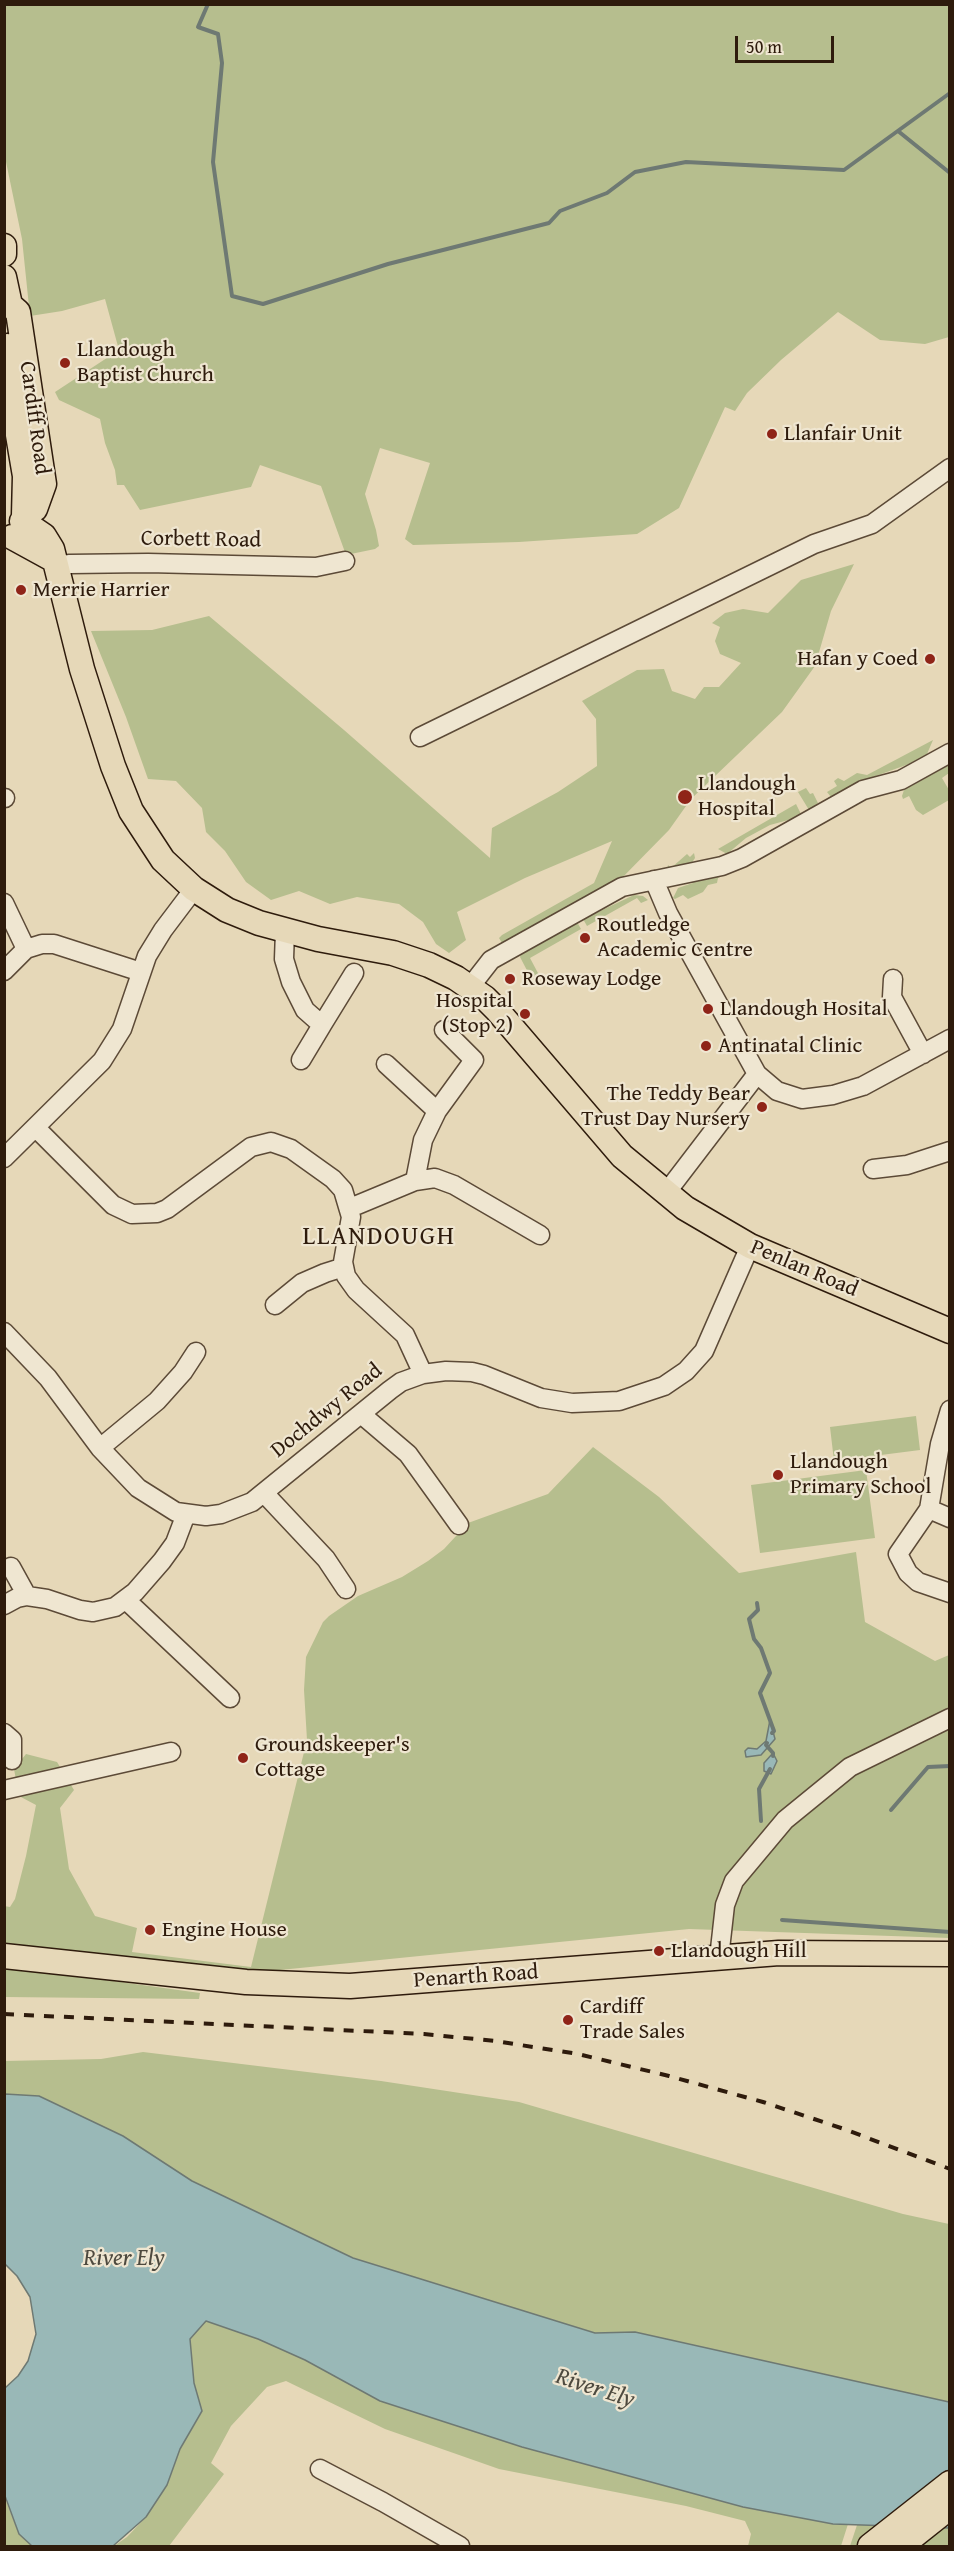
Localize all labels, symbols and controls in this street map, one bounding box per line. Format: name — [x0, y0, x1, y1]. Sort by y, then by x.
scale bar — [738, 24, 837, 62]
text: 50 m — [746, 33, 782, 60]
place label: Llandough Baptist Church — [77, 337, 214, 388]
marker: Llandough Baptist Church — [58, 356, 72, 370]
street label: Cardiff Road — [13, 360, 55, 476]
place label: Llanfair Unit — [784, 421, 902, 447]
marker: Llanfair Unit — [765, 427, 779, 441]
street label: Corbett Road — [141, 526, 261, 554]
place label: Merrie Harrier — [33, 577, 170, 603]
marker: Merrie Harrier — [14, 583, 28, 597]
place label: Hafan y Coed — [797, 646, 918, 672]
marker: Hafan y Coed — [923, 652, 937, 666]
place label: Llandough Hospital — [698, 771, 796, 822]
marker: Llandough Hospital — [676, 788, 694, 806]
place label: Routledge Academic Centre — [597, 912, 753, 963]
marker: Routledge Academic Centre — [578, 931, 592, 945]
place label: Roseway Lodge — [522, 966, 661, 992]
marker: Roseway Lodge — [503, 972, 517, 986]
place label: Hospital (Stop 2) — [436, 988, 513, 1040]
place label: Llandough Hosital — [720, 996, 888, 1022]
marker: Llandough Hosital — [701, 1002, 715, 1016]
marker: Hospital (Stop 2) — [518, 1007, 532, 1021]
place label: Antinatal Clinic — [718, 1033, 862, 1059]
marker: Antinatal Clinic — [699, 1039, 713, 1053]
place label: The Teddy Bear Trust Day Nursery — [581, 1081, 750, 1132]
marker: The Teddy Bear Trust Day Nursery — [755, 1100, 769, 1114]
district label: LLANDOUGH — [303, 1221, 455, 1253]
street label: Penlan Road — [746, 1235, 862, 1303]
street label: Dochdwy Road — [266, 1358, 388, 1464]
place label: Llandough Primary School — [790, 1449, 931, 1500]
marker: Llandough Primary School — [771, 1468, 785, 1482]
place label: Groundskeeper's Cottage — [255, 1732, 410, 1784]
marker: Groundskeeper's Cottage — [236, 1751, 250, 1765]
place label: Engine House — [162, 1917, 287, 1943]
marker: Engine House — [143, 1923, 157, 1937]
place label: Llandough Hill — [671, 1938, 807, 1964]
marker: Llandough Hill — [652, 1944, 666, 1958]
street label: Penarth Road — [413, 1959, 539, 1995]
place label: Cardiff Trade Sales — [580, 1994, 685, 2046]
marker: Cardiff Trade Sales — [561, 2013, 575, 2027]
water label: River Ely — [83, 2245, 165, 2273]
water label: River Ely — [552, 2363, 638, 2415]

